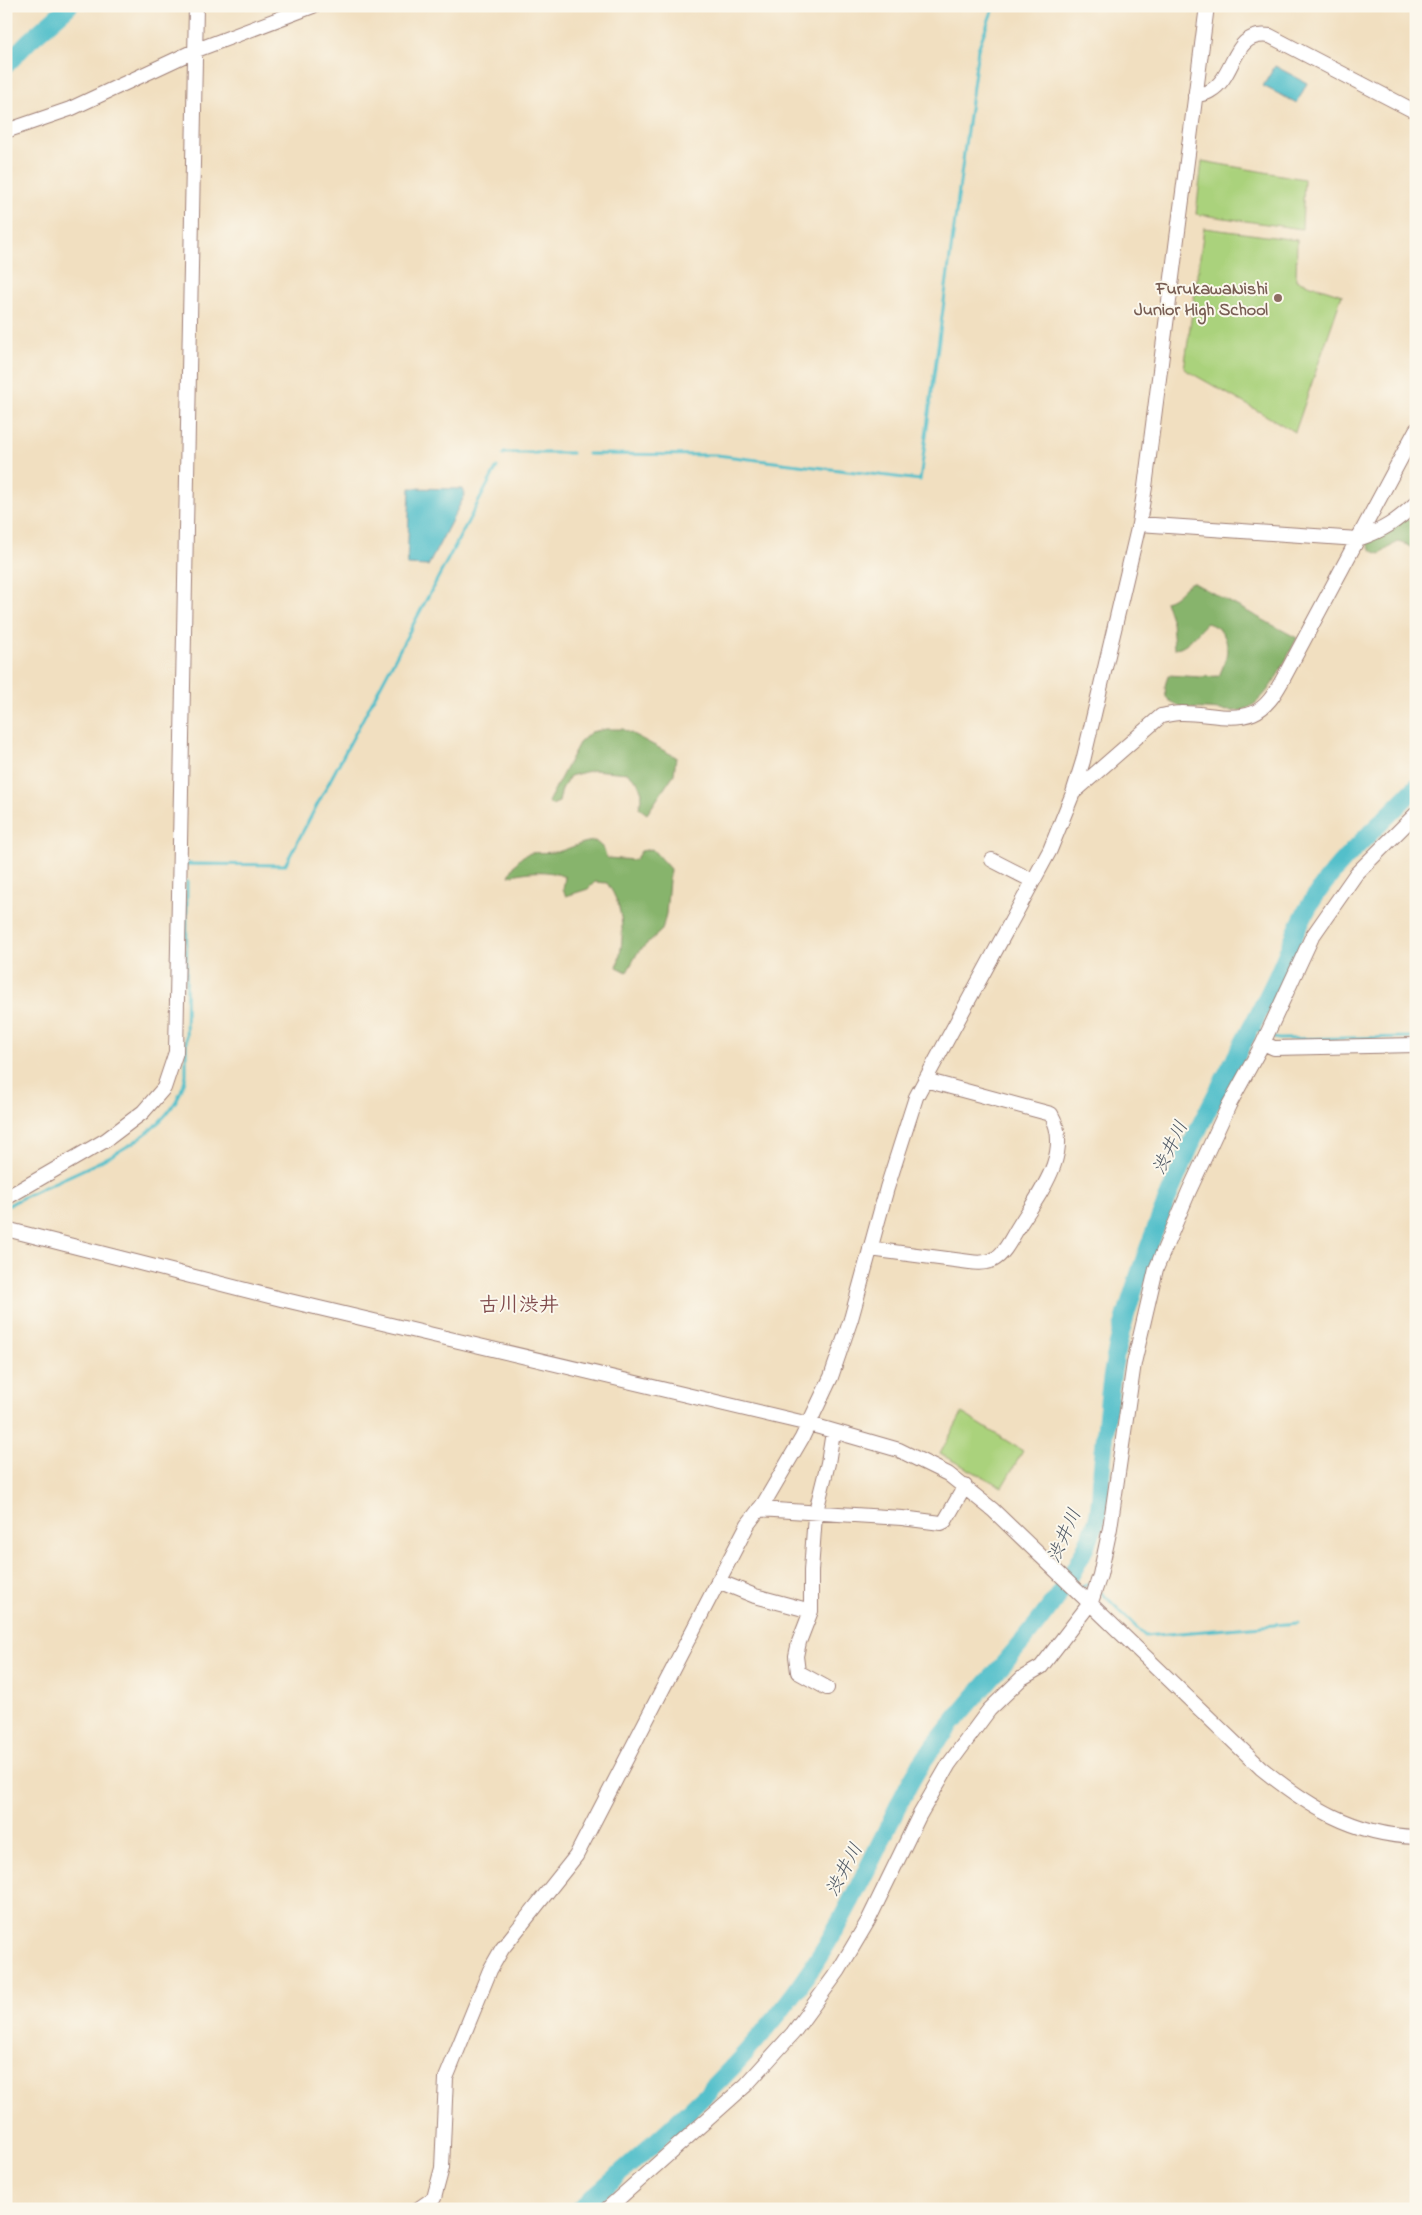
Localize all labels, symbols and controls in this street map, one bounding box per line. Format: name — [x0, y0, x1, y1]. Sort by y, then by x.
place label: FurukawaNishi Junior High School — [1134, 277, 1268, 325]
marker: FurukawaNishi Junior High School — [1272, 292, 1284, 304]
water label: 渋井川 — [1147, 1117, 1196, 1180]
district label: 古川渋井 — [479, 1292, 559, 1321]
water label: 渋井川 — [1041, 1504, 1089, 1568]
water label: 渋井川 — [820, 1839, 871, 1902]

